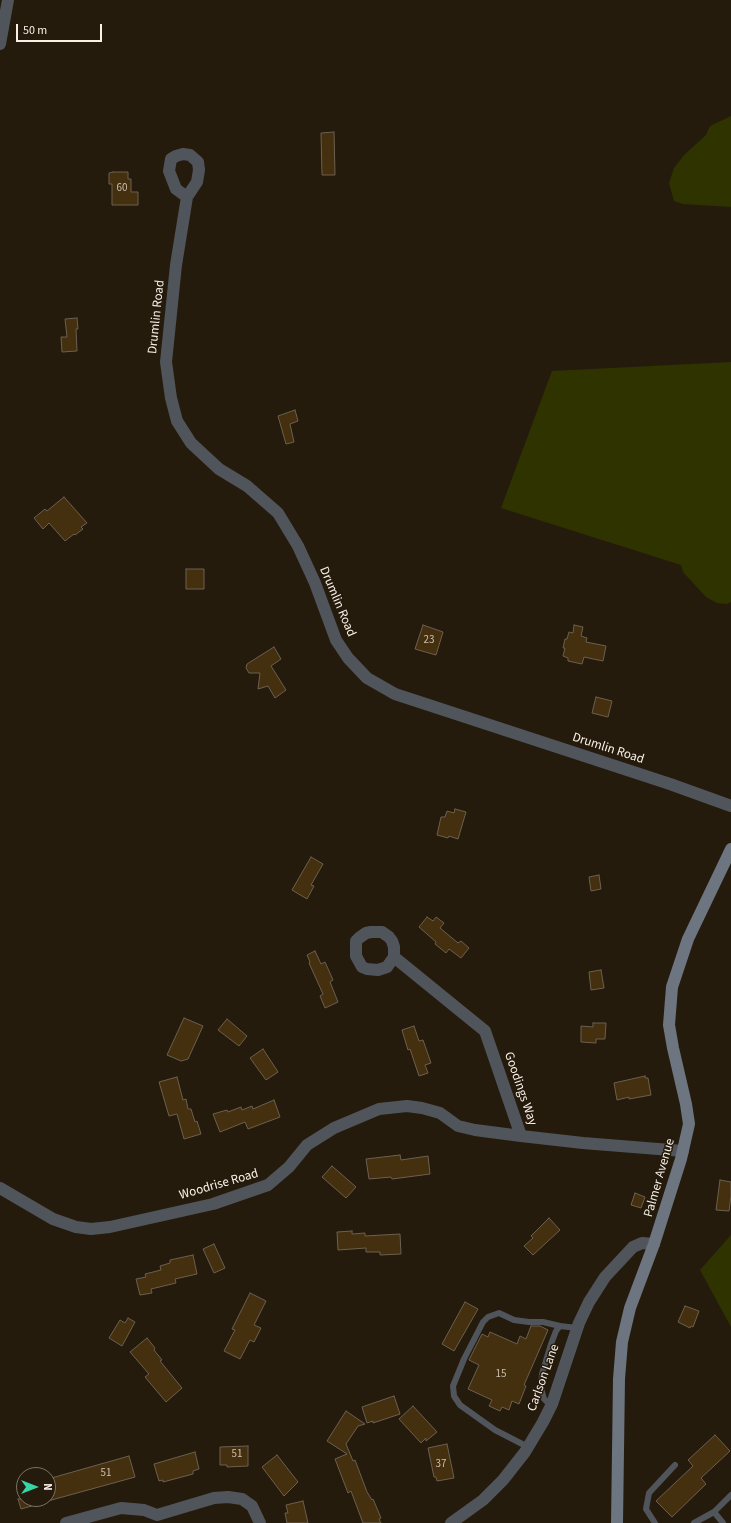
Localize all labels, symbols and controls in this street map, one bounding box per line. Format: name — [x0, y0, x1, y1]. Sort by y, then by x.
scale bar — [18, 16, 104, 42]
text: 50 m — [23, 22, 47, 39]
house number: 60 — [117, 182, 127, 196]
street label: Drumlin Road — [145, 279, 169, 355]
street label: Drumlin Road — [315, 565, 359, 639]
house number: 23 — [424, 634, 434, 648]
street label: Drumlin Road — [570, 730, 646, 768]
street label: Goodings Way — [500, 1050, 540, 1128]
street label: Palmer Avenue — [641, 1137, 679, 1219]
street label: Woodrise Road — [178, 1166, 260, 1204]
street label: Carlson Lane — [525, 1342, 563, 1414]
house number: 15 — [496, 1368, 506, 1382]
house number: 51 — [232, 1448, 242, 1462]
house number: 37 — [436, 1458, 446, 1472]
north arrow — [16, 1467, 56, 1507]
house number: 51 — [101, 1467, 111, 1481]
text: N — [40, 1483, 55, 1491]

